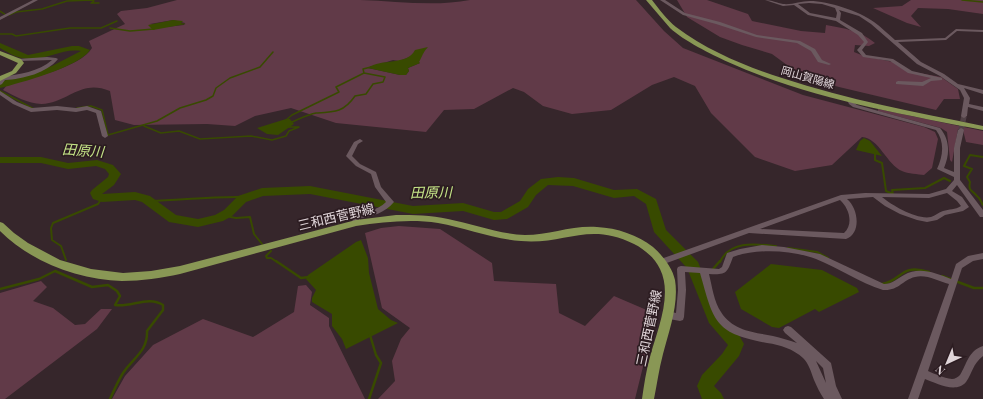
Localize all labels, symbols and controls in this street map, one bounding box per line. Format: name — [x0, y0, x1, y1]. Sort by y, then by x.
street label: 岡山賀陽線 — [779, 62, 837, 92]
water label: 田原川 — [61, 139, 107, 161]
water label: 田原川 — [410, 182, 454, 202]
street label: 三和西菅野線 — [296, 199, 376, 233]
street label: 三和西菅野線 — [632, 288, 664, 368]
north arrow — [927, 343, 967, 383]
text: N — [932, 362, 948, 379]

